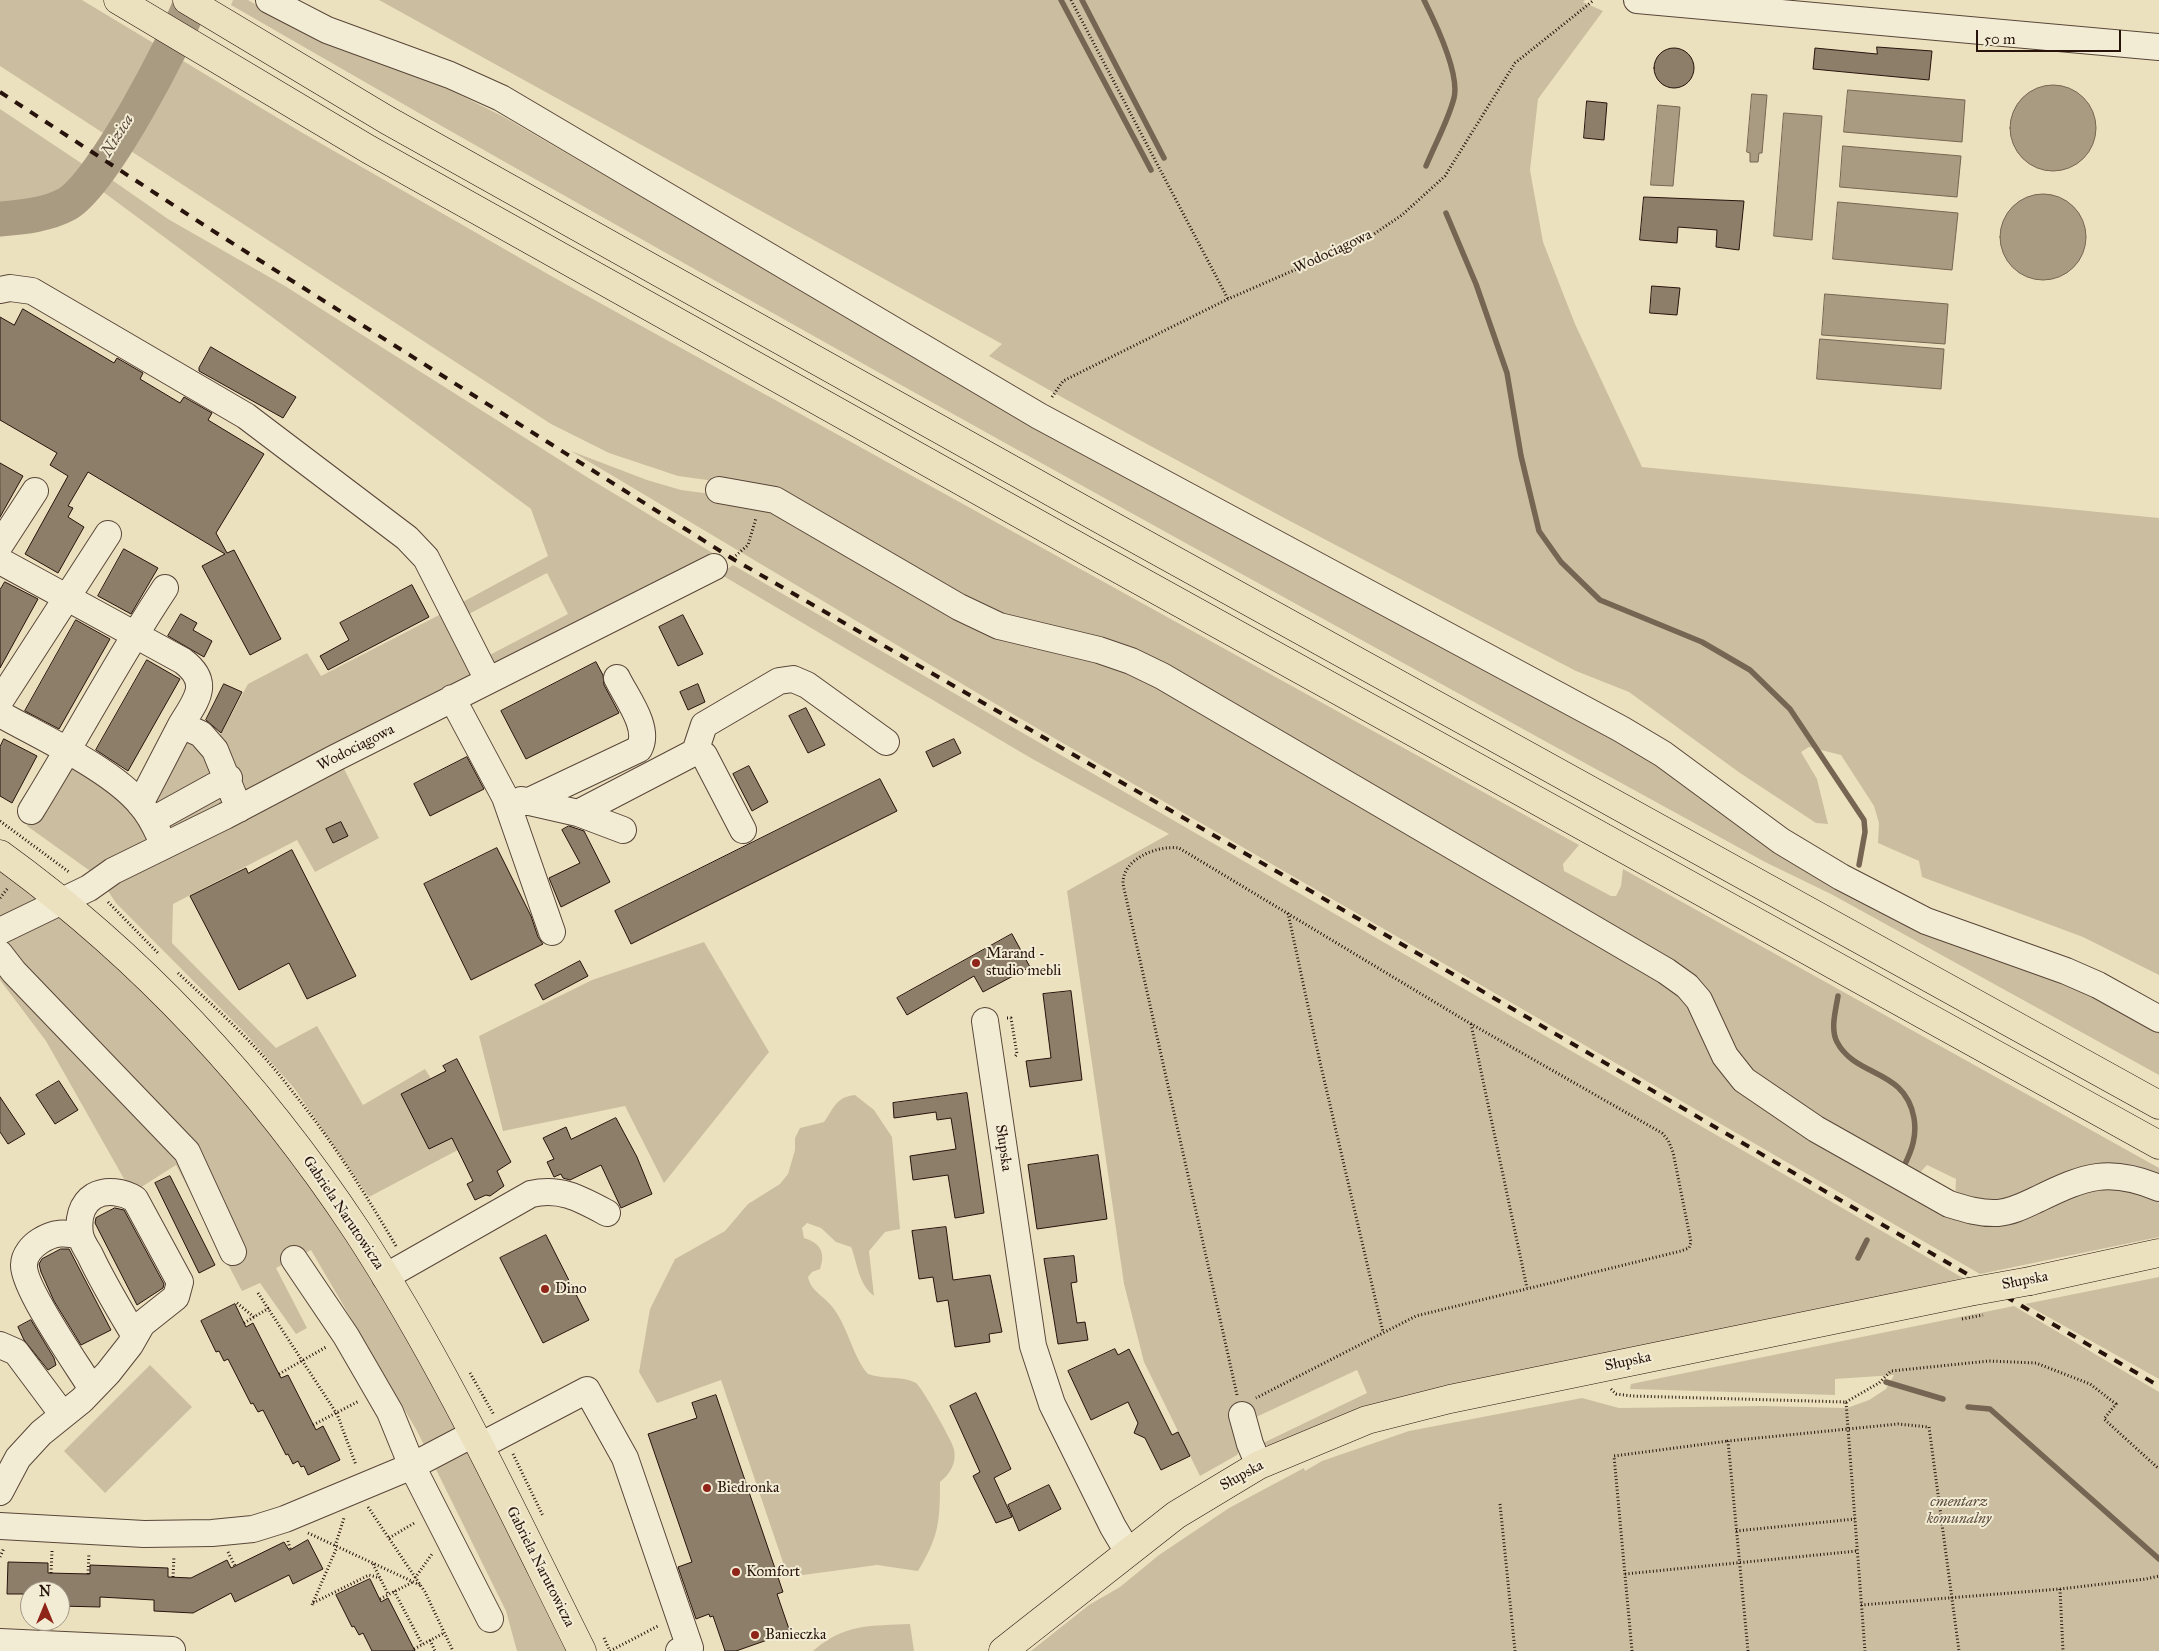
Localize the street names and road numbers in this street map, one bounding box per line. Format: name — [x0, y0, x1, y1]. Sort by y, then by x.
street label: Wodociągowa — [1291, 226, 1375, 278]
street label: Wodociągowa — [314, 721, 398, 775]
street label: Słupska — [991, 1124, 1015, 1172]
street label: Gabriela Narutowicza — [298, 1153, 388, 1273]
street label: Słupska — [2000, 1268, 2050, 1294]
street label: Słupska — [1603, 1348, 1653, 1376]
street label: Słupska — [1217, 1457, 1267, 1495]
street label: Gabriela Narutowicza — [502, 1504, 578, 1630]

